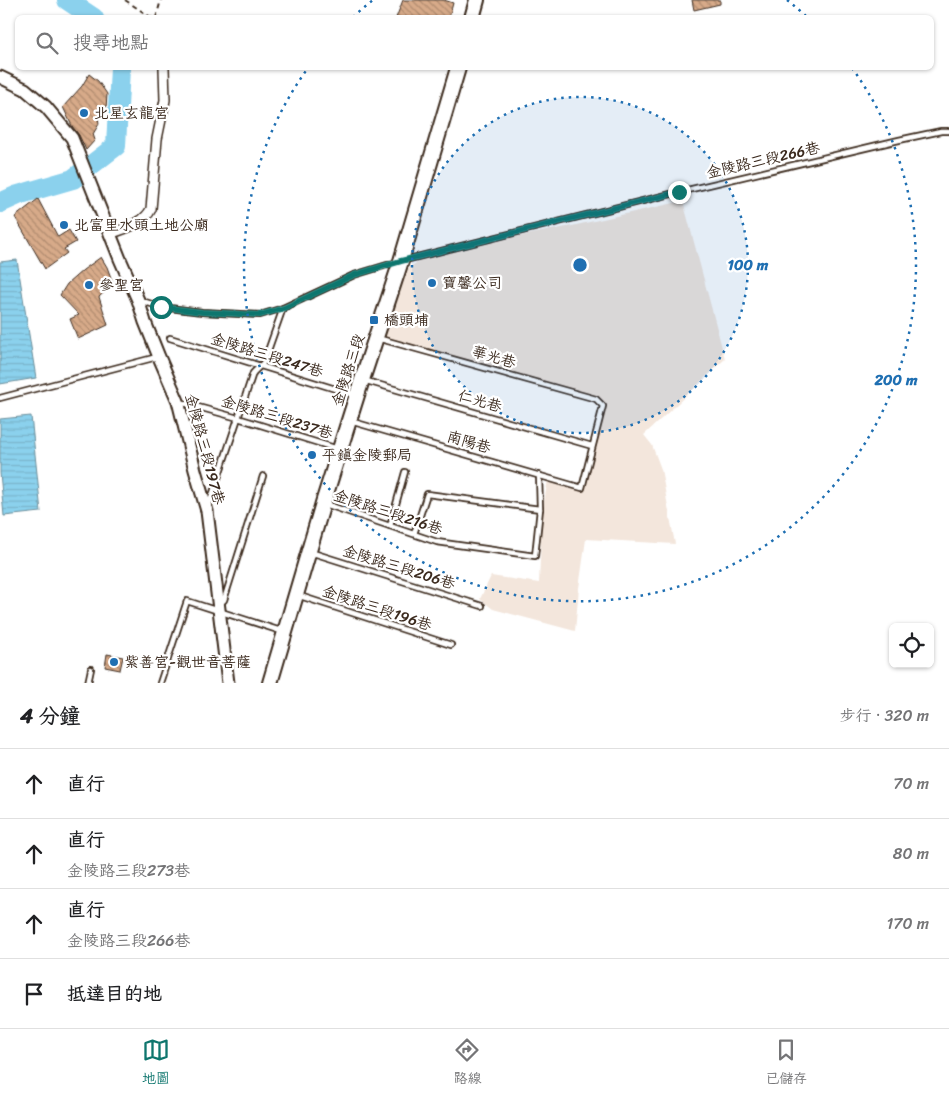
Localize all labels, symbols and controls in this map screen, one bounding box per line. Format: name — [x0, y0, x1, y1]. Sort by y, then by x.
search box — [15, 15, 934, 70]
text: 搜尋地點 — [73, 26, 149, 59]
icon: search — [33, 29, 61, 57]
place label: 北星玄龍宮 — [94, 100, 169, 126]
marker: 北星玄龍宮 — [78, 107, 90, 119]
street label: 金陵路三段266巷 — [704, 134, 822, 186]
route end — [668, 181, 691, 204]
place label: 北富里水頭土地公廟 — [74, 212, 209, 238]
marker: 北富里水頭土地公廟 — [58, 219, 70, 231]
text: 100 m — [728, 252, 769, 278]
centre of rings — [571, 256, 589, 274]
place label: 寶馨公司 — [442, 270, 502, 296]
place label: 參聖宮 — [99, 272, 144, 298]
marker: 寶馨公司 — [426, 277, 438, 289]
marker: 參聖宮 — [83, 279, 95, 291]
route start — [150, 296, 173, 319]
place label: 橋頭埔 — [384, 307, 429, 333]
marker: 橋頭埔 — [368, 314, 380, 326]
street label: 金陵路三段247巷 — [207, 326, 327, 384]
street label: 金陵路三段 — [324, 330, 372, 410]
street label: 華光巷 — [469, 338, 519, 376]
text: 200 m — [873, 367, 918, 393]
street label: 仁光巷 — [455, 382, 505, 420]
street label: 金陵路三段237巷 — [218, 388, 336, 446]
street label: 金陵路三段197巷 — [178, 390, 232, 508]
street label: 南陽巷 — [444, 423, 494, 461]
place label: 平鎮金陵郵局 — [322, 442, 412, 468]
marker: 平鎮金陵郵局 — [306, 449, 318, 461]
street label: 金陵路三段216巷 — [330, 482, 446, 542]
street label: 金陵路三段206巷 — [339, 538, 459, 596]
street label: 金陵路三段196巷 — [319, 578, 435, 638]
map controls — [889, 623, 934, 668]
button: locate — [889, 623, 934, 668]
place label: 紫善宮-觀世音菩薩 — [124, 649, 251, 675]
marker: 紫善宮-觀世音菩薩 — [108, 656, 120, 668]
text: 4 分鐘 — [20, 697, 81, 735]
text: 步行 · 320 m — [840, 701, 929, 730]
text: 直行 — [67, 767, 105, 800]
text: 70 m — [893, 769, 929, 798]
icon: ahead — [20, 770, 48, 798]
text: 直行 — [67, 823, 105, 856]
text: 80 m — [893, 839, 929, 868]
icon: ahead — [20, 840, 48, 868]
text: 金陵路三段273巷 — [67, 856, 190, 885]
text: 直行 — [67, 893, 105, 926]
text: 170 m — [886, 909, 929, 938]
icon: ahead — [20, 910, 48, 938]
text: 金陵路三段266巷 — [67, 926, 190, 955]
text: 抵達目的地 — [67, 977, 162, 1010]
icon: arrive — [20, 980, 48, 1008]
tab: 地圖 — [142, 1036, 170, 1091]
tab: 路線 — [453, 1036, 481, 1091]
tab: 已儲存 — [765, 1036, 807, 1091]

